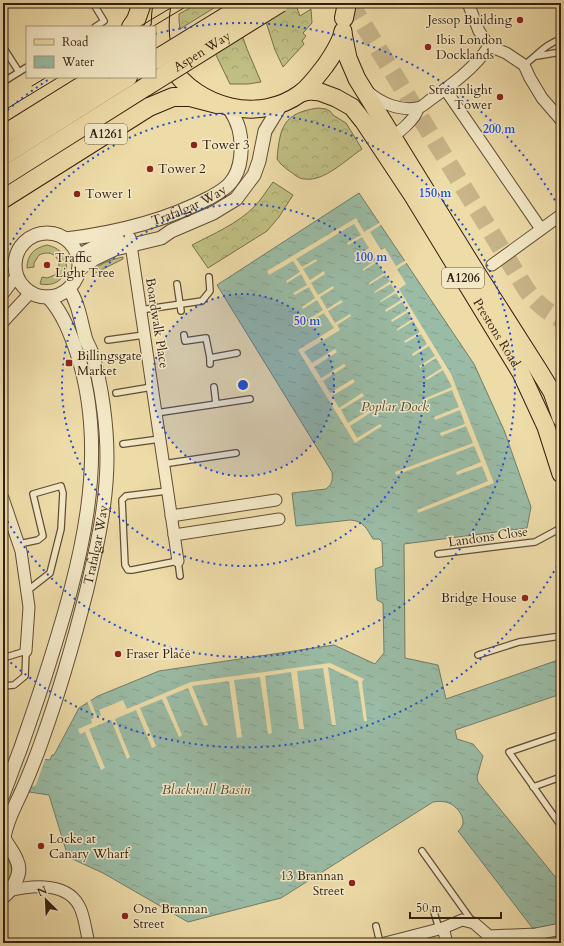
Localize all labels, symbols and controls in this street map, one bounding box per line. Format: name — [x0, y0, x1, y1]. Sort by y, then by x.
place label: Jessop Building — [425, 11, 513, 29]
marker: Jessop Building — [515, 15, 525, 25]
legend — [26, 26, 156, 78]
street label: Aspen Way — [170, 27, 234, 76]
place label: Ibis London Docklands — [436, 31, 503, 64]
text: Road — [62, 34, 89, 50]
marker: Ibis London Docklands — [423, 42, 433, 52]
text: Water — [61, 54, 95, 70]
place label: Streamlight Tower — [429, 81, 492, 114]
marker: Streamlight Tower — [495, 92, 505, 102]
text: 200 m — [483, 121, 516, 137]
road number: A1261 — [85, 124, 127, 144]
place label: Tower 3 — [202, 136, 250, 154]
marker: Tower 3 — [189, 140, 199, 150]
place label: Tower 2 — [158, 160, 206, 178]
marker: Tower 2 — [145, 164, 155, 174]
street label: Trafalgar Way — [149, 181, 230, 230]
place label: Tower 1 — [85, 185, 133, 203]
text: 150 m — [419, 185, 452, 201]
marker: Tower 1 — [72, 189, 82, 199]
place label: Traffic Light Tree — [55, 249, 115, 282]
text: 100 m — [355, 249, 388, 265]
marker: Traffic Light Tree — [42, 260, 52, 270]
road number: A1206 — [442, 268, 484, 288]
street label: Boardwalk Place — [141, 276, 173, 370]
street label: Prestons Road — [469, 295, 524, 371]
text: 50 m — [294, 313, 321, 329]
place label: Billingsgate Market — [77, 347, 142, 380]
marker: Billingsgate Market — [64, 358, 74, 368]
centre of rings — [236, 378, 250, 392]
water label: Poplar Dock — [361, 397, 429, 416]
street label: Trafalgar Way — [79, 504, 113, 587]
street label: Landons Close — [447, 522, 529, 552]
place label: Bridge House — [441, 589, 517, 607]
marker: Bridge House — [520, 593, 530, 603]
place label: Fraser Place — [126, 645, 191, 663]
marker: Fraser Place — [113, 649, 123, 659]
water label: Blackwall Basin — [162, 780, 251, 799]
place label: Locke at Canary Wharf — [49, 830, 131, 863]
marker: Locke at Canary Wharf — [36, 841, 46, 851]
place label: 13 Brannan Street — [280, 867, 345, 900]
marker: 13 Brannan Street — [347, 878, 357, 888]
north arrow — [26, 880, 66, 920]
text: N — [35, 882, 50, 900]
scale bar — [410, 894, 501, 920]
place label: One Brannan Street — [133, 900, 209, 933]
text: 50 m — [416, 900, 443, 916]
marker: One Brannan Street — [120, 911, 130, 921]

